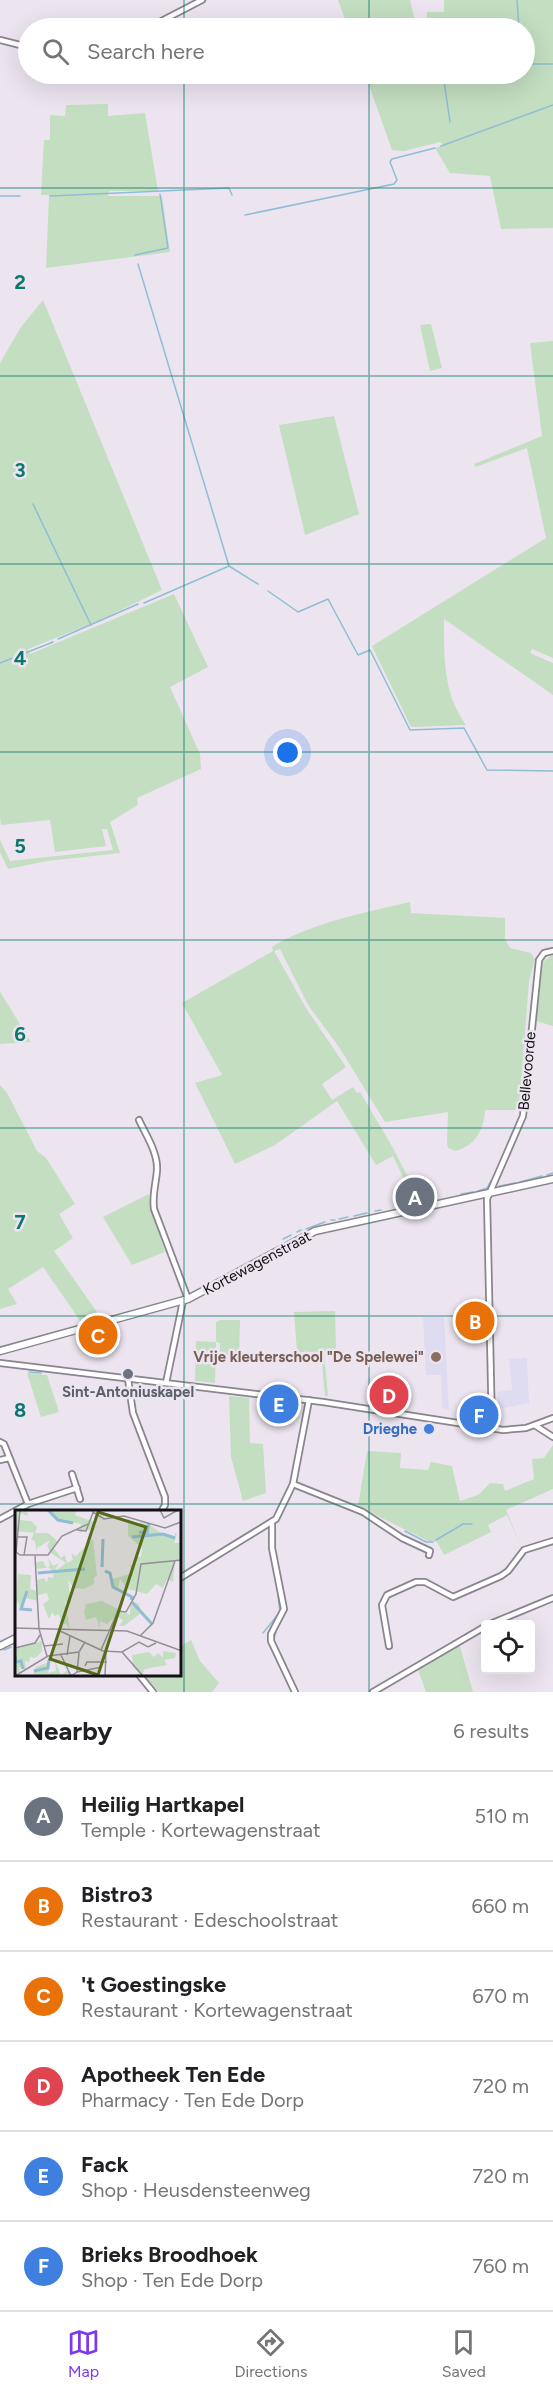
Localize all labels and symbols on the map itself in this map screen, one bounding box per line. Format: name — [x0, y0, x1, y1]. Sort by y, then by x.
text: 2 — [14, 270, 26, 294]
text: 3 — [14, 458, 26, 482]
text: 4 — [14, 646, 27, 670]
your location — [273, 738, 302, 767]
text: 5 — [14, 834, 26, 858]
text: 6 — [14, 1022, 26, 1046]
street label: Bellevoorde — [515, 1031, 539, 1111]
pin: A — [396, 1174, 434, 1220]
text: 7 — [14, 1210, 26, 1234]
street label: Kortewagenstraat — [200, 1227, 314, 1299]
pin: B — [456, 1298, 494, 1344]
pin: C — [78, 1312, 118, 1358]
place label: Vrije kleuterschool "De Spelewei" — [193, 1348, 424, 1366]
marker: Vrije kleuterschool "De Spelewei" — [429, 1350, 443, 1364]
marker: Sint-Antoniuskapel — [121, 1367, 135, 1381]
pin: D — [370, 1372, 408, 1418]
pin: E — [260, 1382, 298, 1426]
place label: Sint-Antoniuskapel — [62, 1383, 194, 1401]
pin: F — [460, 1392, 498, 1438]
text: 8 — [14, 1398, 26, 1422]
place label: Drieghe — [363, 1420, 418, 1438]
marker: Drieghe — [422, 1422, 436, 1436]
inset map — [15, 1510, 182, 1677]

